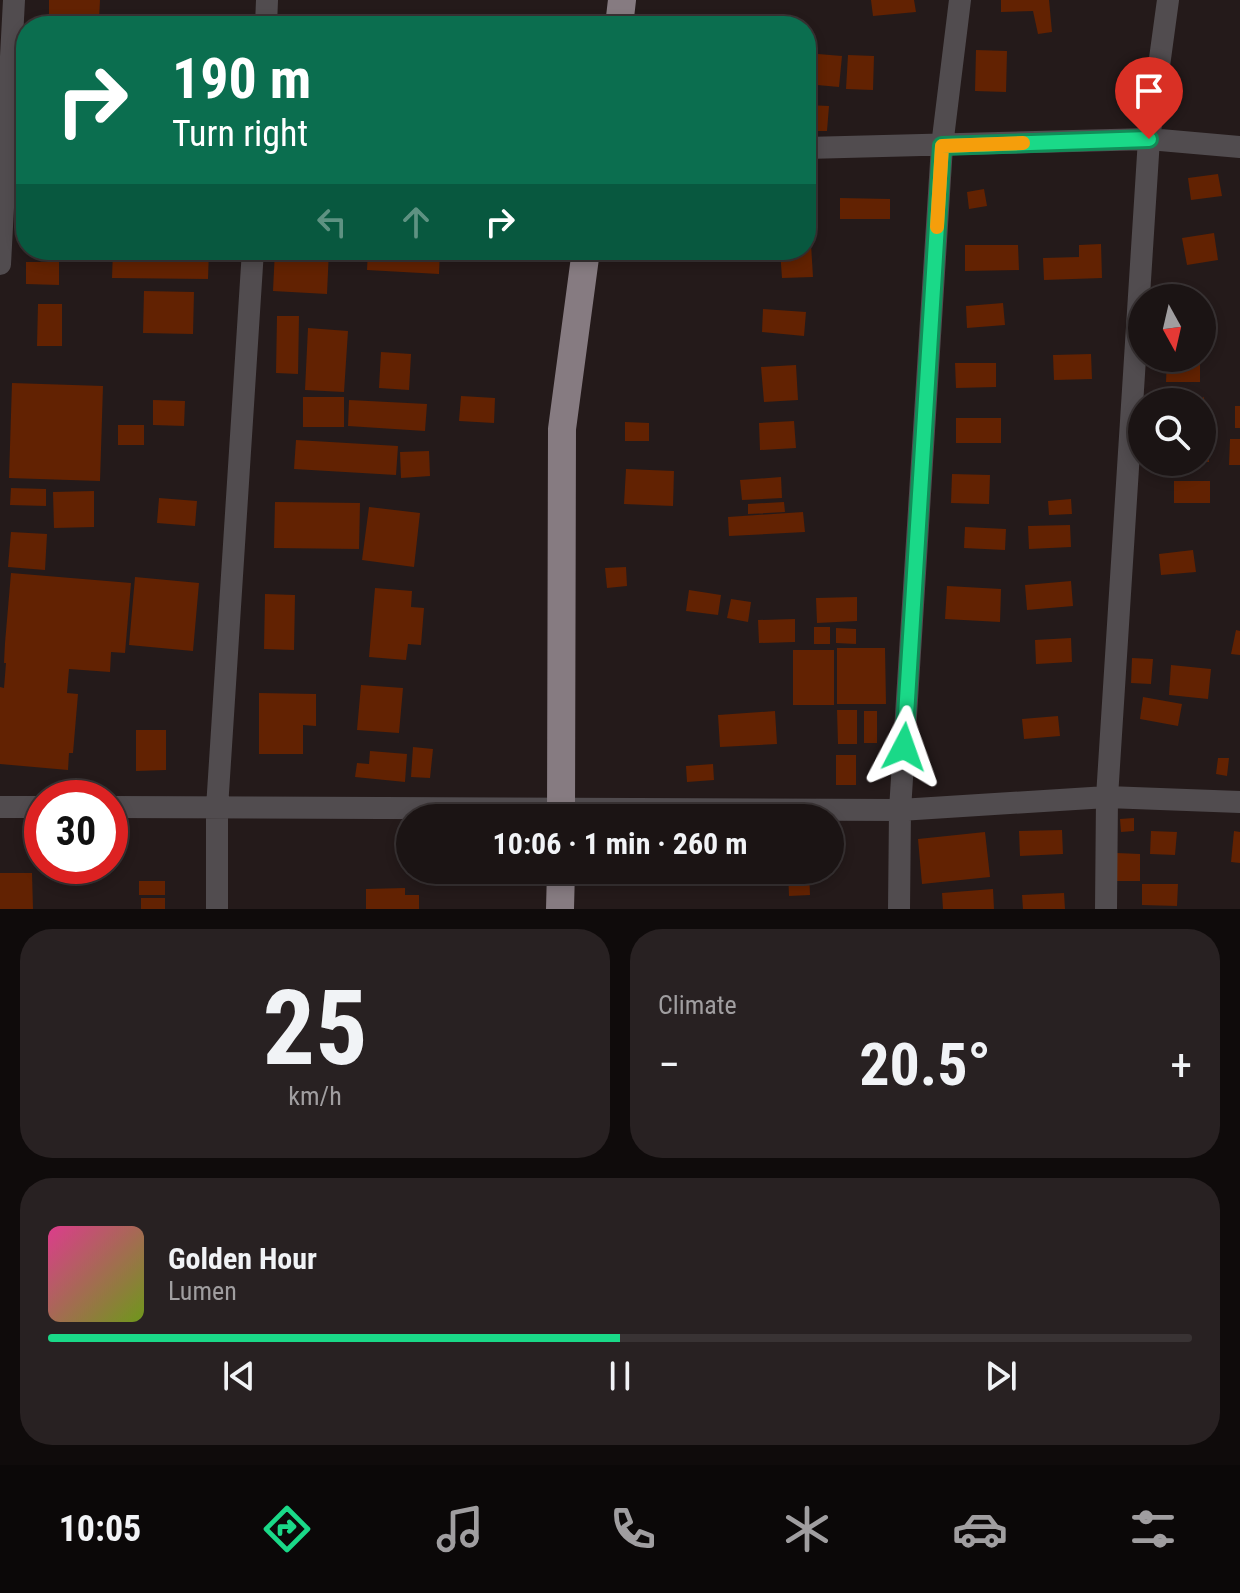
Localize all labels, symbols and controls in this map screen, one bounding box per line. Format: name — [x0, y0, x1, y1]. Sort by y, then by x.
text: 190 m — [172, 46, 311, 112]
icon: right — [40, 48, 144, 152]
pin — [1115, 57, 1183, 139]
icon: arrive — [1127, 69, 1171, 113]
text: Turn right — [172, 113, 308, 155]
icon: left — [310, 200, 354, 244]
icon: ahead — [394, 200, 438, 244]
icon: right — [478, 200, 522, 244]
north arrow — [1128, 284, 1216, 372]
map controls — [1128, 284, 1216, 476]
button: search — [1128, 388, 1216, 476]
position arrow — [862, 705, 946, 789]
speed limit sign: 30 — [24, 780, 128, 884]
text: 10:06 · 1 min · 260 m — [493, 826, 747, 861]
text: 25 — [262, 968, 368, 1089]
text: Climate — [658, 990, 737, 1020]
text: 20.5° — [859, 1029, 991, 1100]
text: − — [658, 1039, 680, 1091]
text: + — [1170, 1039, 1192, 1091]
text: km/h — [288, 1081, 342, 1111]
text: Golden Hour — [168, 1241, 317, 1276]
text: Lumen — [168, 1276, 237, 1306]
icon: previous — [217, 1354, 261, 1398]
icon: pause — [598, 1354, 642, 1398]
icon: next — [979, 1354, 1023, 1398]
icon: directions — [259, 1501, 315, 1557]
icon: music — [432, 1501, 488, 1557]
icon: phone — [605, 1501, 661, 1557]
icon: climate — [779, 1501, 835, 1557]
icon: car — [952, 1501, 1008, 1557]
icon: filters — [1125, 1501, 1181, 1557]
text: 10:05 — [59, 1508, 141, 1550]

